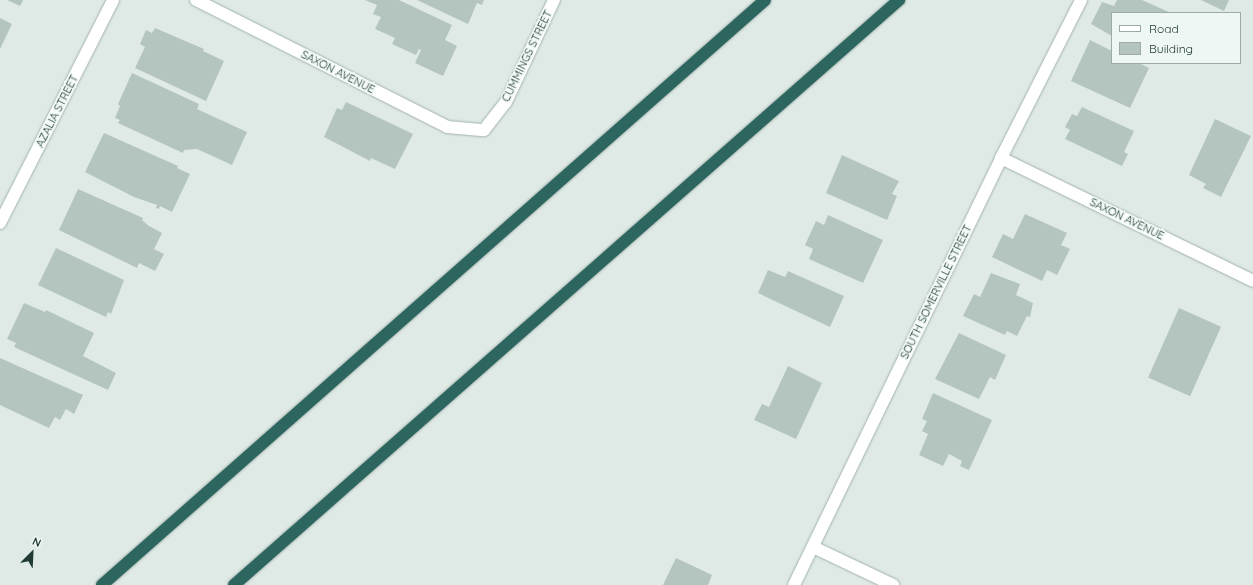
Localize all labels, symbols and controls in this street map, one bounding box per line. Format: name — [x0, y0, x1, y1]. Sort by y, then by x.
street label: CUMMINGS STREET — [499, 8, 555, 104]
legend — [1111, 12, 1241, 64]
text: Road — [1149, 21, 1179, 36]
text: Building — [1149, 41, 1193, 56]
street label: SAXON AVENUE — [299, 48, 377, 96]
street label: AZALIA STREET — [33, 73, 81, 149]
street label: SAXON AVENUE — [1088, 195, 1166, 243]
street label: SOUTH SOMERVILLE STREET — [898, 223, 974, 361]
north arrow — [12, 533, 52, 573]
text: N — [30, 534, 43, 550]

